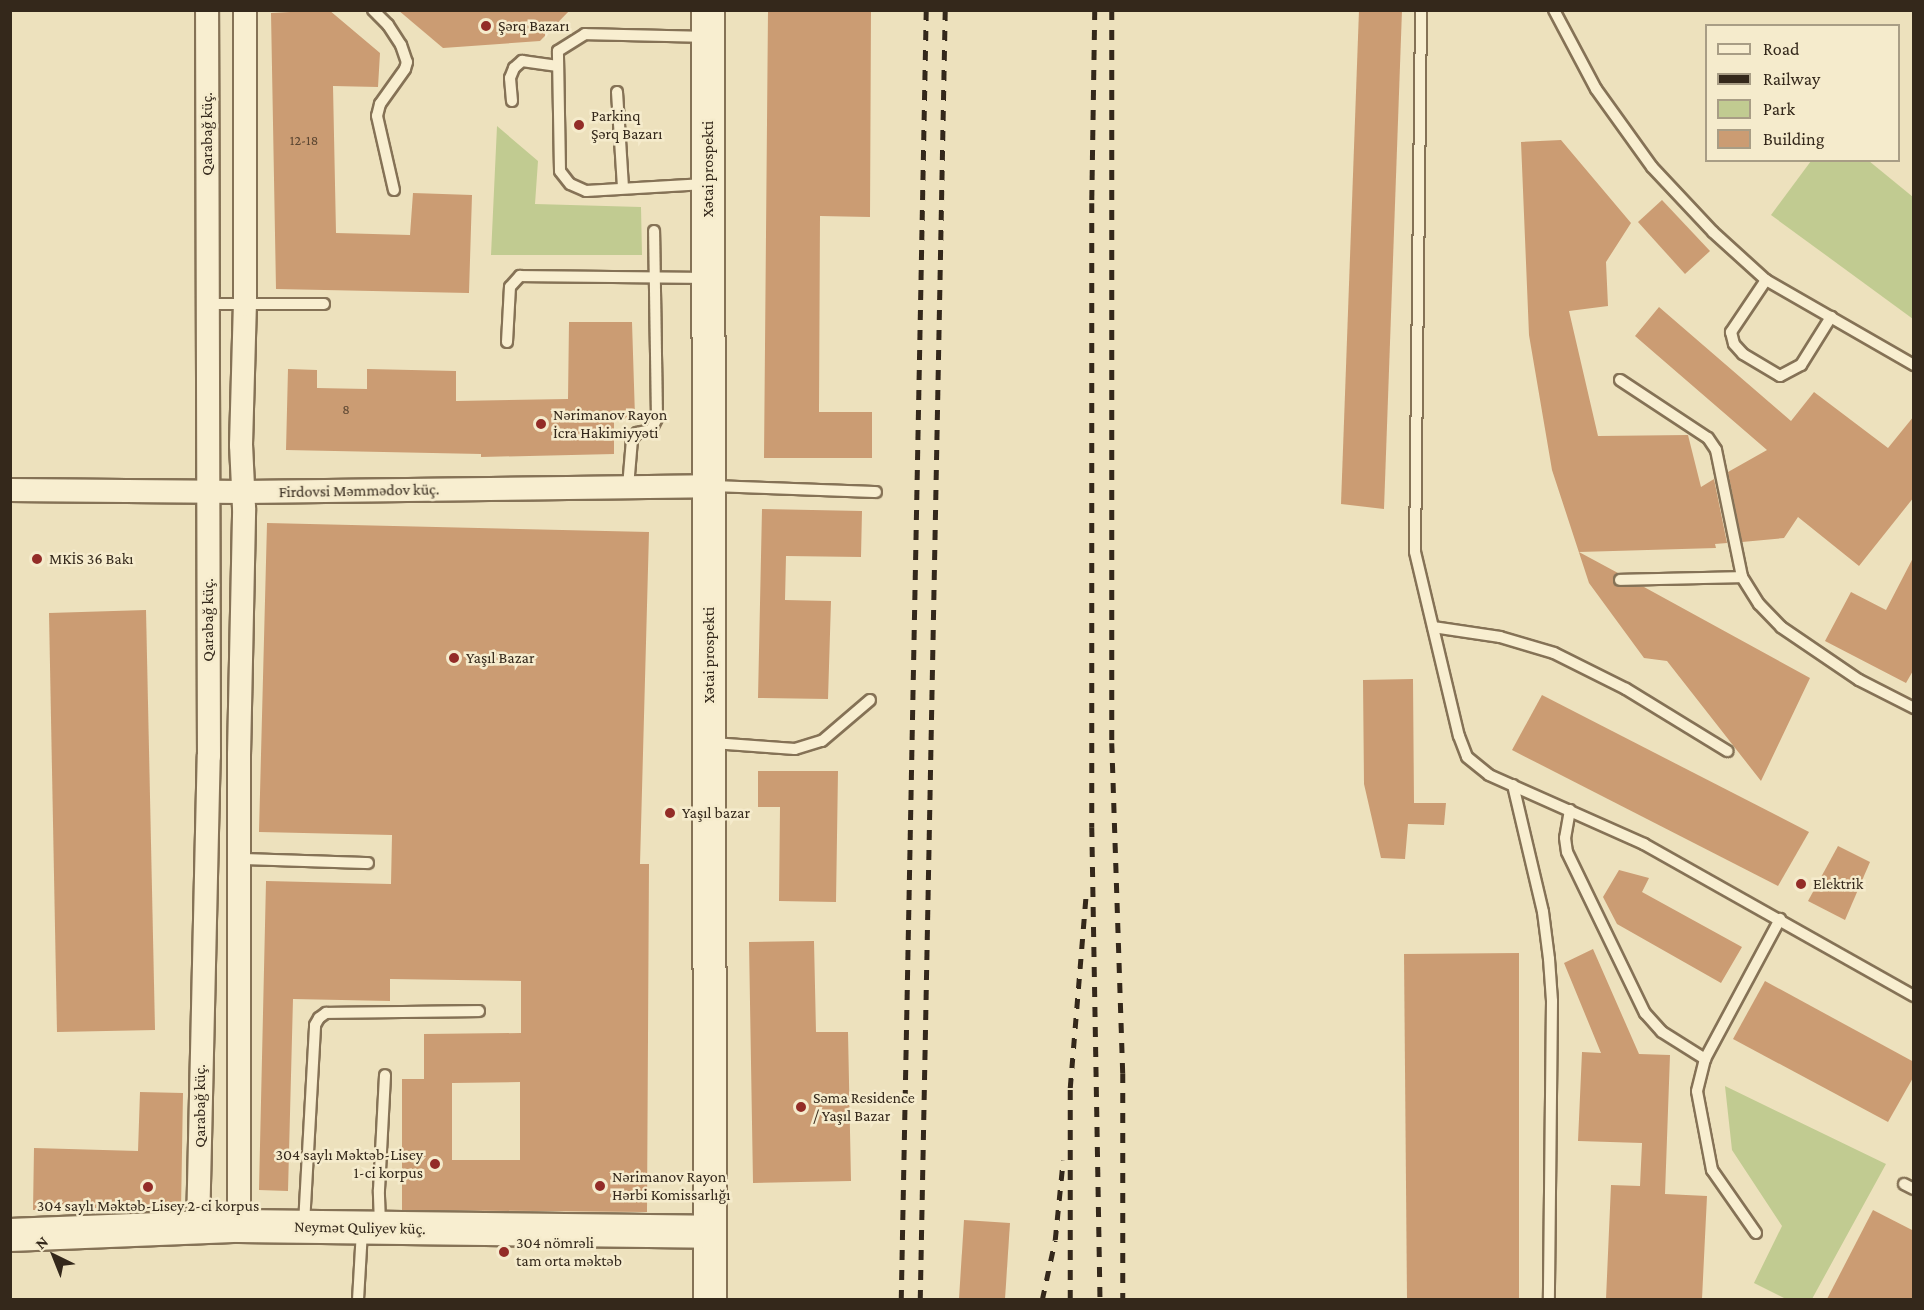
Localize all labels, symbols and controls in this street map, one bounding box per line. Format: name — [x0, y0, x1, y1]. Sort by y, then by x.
place label: Şərq Bazarı — [498, 16, 569, 36]
marker: Şərq Bazarı — [479, 19, 493, 33]
legend — [1705, 24, 1900, 162]
text: Road — [1763, 39, 1800, 59]
text: Railway — [1763, 69, 1820, 89]
street label: Qarabağ küç. — [197, 92, 217, 176]
text: Park — [1763, 99, 1795, 119]
place label: Parkinq Şərq Bazarı — [591, 106, 662, 144]
marker: Parkinq Şərq Bazarı — [572, 118, 586, 132]
street label: Xətai prospekti — [698, 121, 718, 217]
text: Building — [1763, 129, 1824, 149]
house number: 12-18 — [290, 132, 318, 148]
house number: 8 — [342, 401, 350, 417]
place label: Nərimanov Rayon İcra Hakimiyyəti — [553, 405, 667, 443]
marker: Nərimanov Rayon İcra Hakimiyyəti — [534, 417, 548, 431]
street label: Firdovsi Məmmədov küç. — [279, 480, 439, 502]
place label: MKİS 36 Bakı — [49, 549, 134, 569]
marker: MKİS 36 Bakı — [30, 552, 44, 566]
street label: Qarabağ küç. — [198, 578, 218, 662]
street label: Xətai prospekti — [699, 607, 719, 703]
place label: Yaşıl Bazar — [466, 648, 535, 668]
marker: Yaşıl Bazar — [447, 651, 461, 665]
place label: Yaşıl bazar — [682, 803, 750, 823]
marker: Yaşıl bazar — [663, 806, 677, 820]
place label: Elektrik — [1813, 874, 1863, 894]
marker: Elektrik — [1794, 877, 1808, 891]
street label: Qarabağ küç. — [190, 1064, 210, 1148]
place label: Səma Residence / Yaşıl Bazar — [813, 1088, 915, 1126]
marker: Səma Residence / Yaşıl Bazar — [794, 1100, 808, 1114]
place label: 304 saylı Məktəb-Lisey 1-ci korpus — [275, 1145, 423, 1183]
marker: 304 saylı Məktəb-Lisey 1-ci korpus — [428, 1157, 442, 1171]
place label: Nərimanov Rayon Hərbi Komissarlığı — [612, 1167, 730, 1205]
marker: Nərimanov Rayon Hərbi Komissarlığı — [593, 1179, 607, 1193]
marker: 304 saylı Məktəb-Lisey 2-ci korpus — [141, 1180, 155, 1194]
place label: 304 saylı Məktəb-Lisey 2-ci korpus — [37, 1196, 259, 1216]
street label: Neymət Quliyev küç. — [294, 1217, 426, 1239]
north arrow — [24, 1226, 84, 1286]
text: N — [32, 1233, 51, 1252]
place label: 304 nömrəli tam orta məktəb — [516, 1233, 622, 1271]
marker: 304 nömrəli tam orta məktəb — [497, 1245, 511, 1259]

